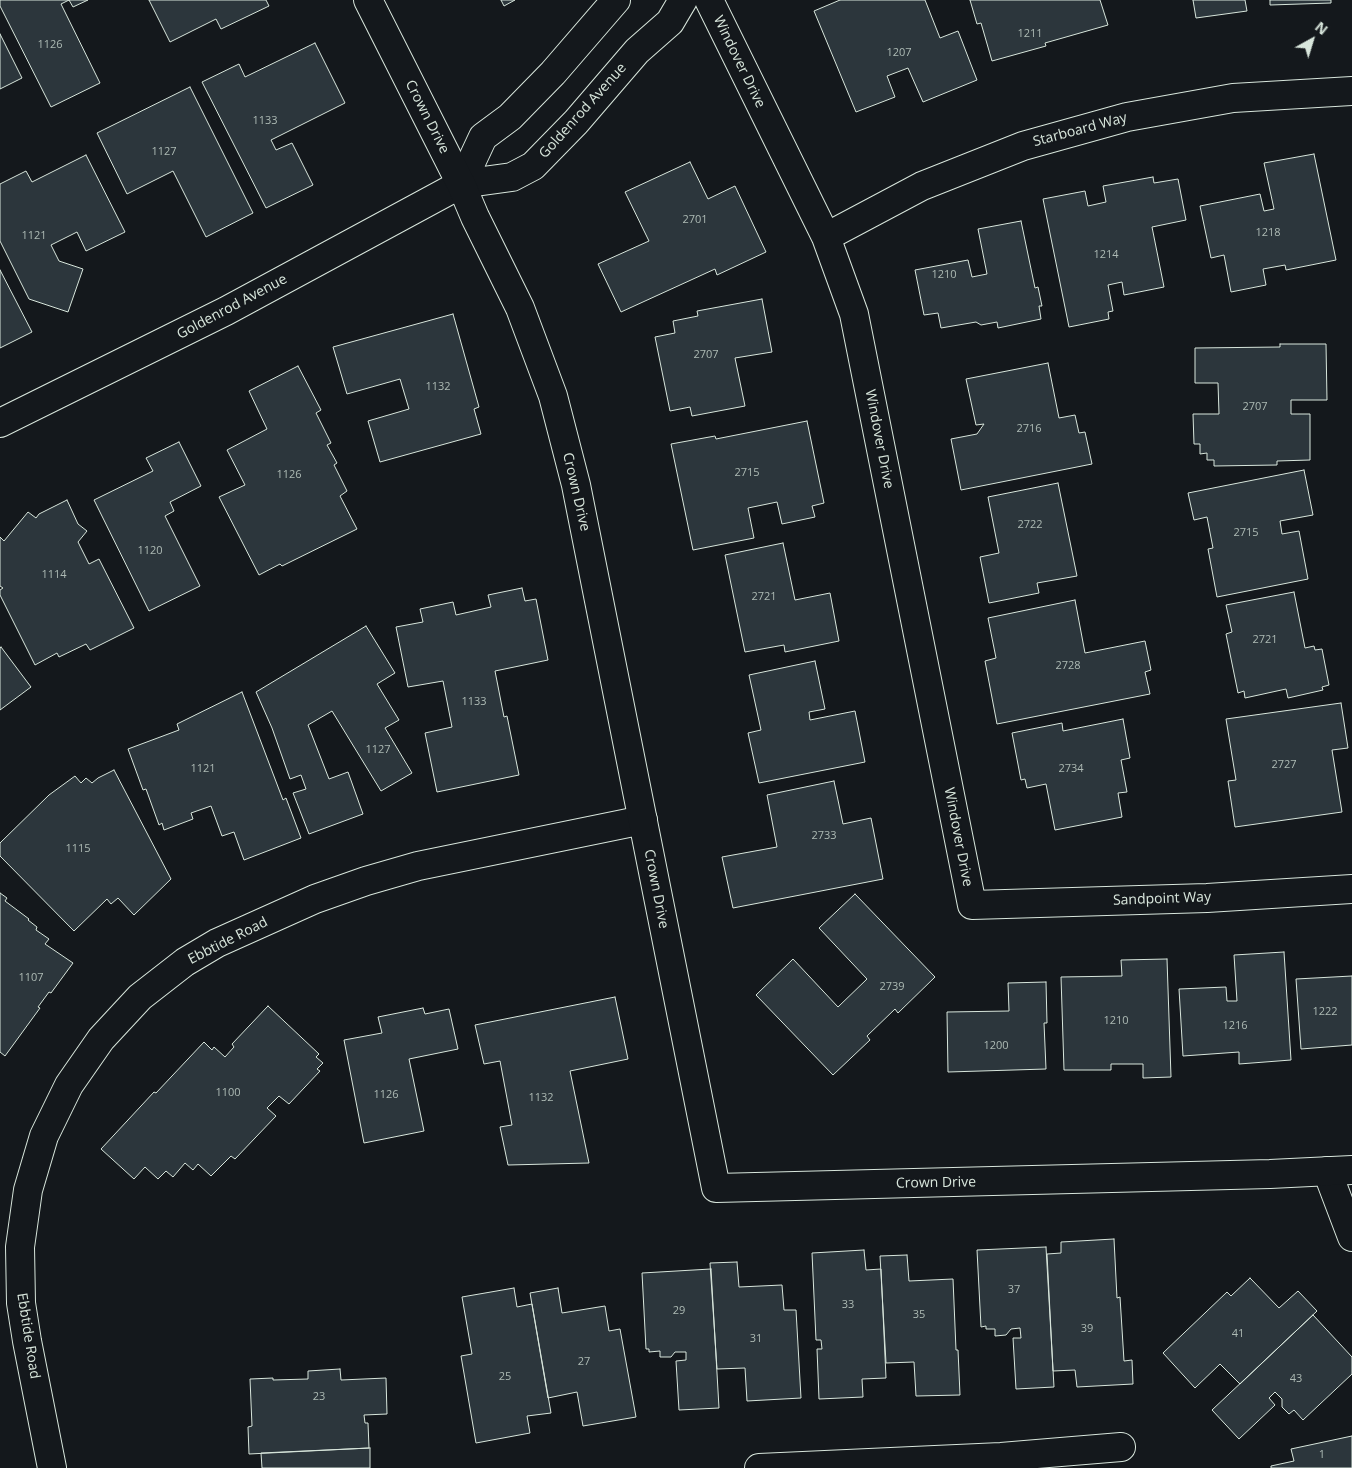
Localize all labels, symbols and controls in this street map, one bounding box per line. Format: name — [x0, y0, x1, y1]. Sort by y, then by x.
street label: Windover Drive — [709, 13, 769, 111]
north arrow — [1287, 15, 1337, 65]
text: N — [1311, 17, 1332, 39]
house number: 1211 — [1017, 27, 1043, 41]
house number: 1126 — [37, 38, 63, 52]
house number: 1207 — [886, 46, 912, 60]
street label: Goldenrod Avenue — [536, 60, 630, 162]
street label: Crown Drive — [401, 77, 453, 157]
street label: Starboard Way — [1031, 109, 1129, 151]
house number: 1133 — [252, 114, 278, 128]
house number: 1127 — [151, 145, 177, 159]
house number: 2701 — [682, 213, 708, 227]
house number: 1218 — [1255, 226, 1281, 240]
house number: 1121 — [21, 229, 47, 243]
house number: 1214 — [1093, 248, 1119, 262]
house number: 1210 — [931, 268, 957, 282]
street label: Goldenrod Avenue — [174, 271, 290, 343]
house number: 2707 — [693, 348, 719, 362]
house number: 1132 — [425, 380, 451, 394]
street label: Windover Drive — [861, 388, 897, 490]
house number: 2707 — [1242, 400, 1268, 414]
house number: 2716 — [1016, 422, 1042, 436]
street label: Crown Drive — [559, 451, 593, 533]
house number: 2715 — [734, 466, 760, 480]
house number: 1126 — [276, 468, 302, 482]
house number: 2722 — [1017, 518, 1043, 532]
house number: 2715 — [1233, 526, 1259, 540]
house number: 1120 — [137, 544, 163, 558]
house number: 1114 — [41, 568, 67, 582]
house number: 2721 — [751, 590, 777, 604]
house number: 2721 — [1252, 633, 1278, 647]
house number: 2728 — [1055, 659, 1081, 673]
house number: 1133 — [461, 695, 487, 709]
house number: 1127 — [365, 743, 391, 757]
house number: 2727 — [1271, 758, 1297, 772]
house number: 1121 — [190, 762, 216, 776]
house number: 2734 — [1058, 762, 1084, 776]
street label: Windover Drive — [940, 786, 976, 888]
house number: 2733 — [811, 829, 837, 843]
house number: 1115 — [65, 842, 91, 856]
street label: Crown Drive — [640, 848, 672, 930]
street label: Sandpoint Way — [1113, 889, 1211, 909]
street label: Ebbtide Road — [185, 914, 271, 968]
house number: 1107 — [18, 971, 44, 985]
house number: 2739 — [879, 980, 905, 994]
house number: 1222 — [1312, 1005, 1338, 1019]
house number: 1210 — [1103, 1014, 1129, 1028]
house number: 1216 — [1222, 1019, 1248, 1033]
house number: 1200 — [983, 1039, 1009, 1053]
house number: 1100 — [215, 1086, 241, 1100]
house number: 1126 — [373, 1088, 399, 1102]
house number: 1132 — [528, 1091, 554, 1105]
street label: Crown Drive — [896, 1174, 976, 1192]
house number: 37 — [1008, 1283, 1020, 1297]
street label: Ebbtide Road — [13, 1292, 43, 1380]
house number: 33 — [842, 1298, 854, 1312]
house number: 29 — [673, 1304, 685, 1318]
house number: 35 — [913, 1308, 925, 1322]
house number: 39 — [1081, 1322, 1093, 1336]
house number: 41 — [1232, 1327, 1244, 1341]
house number: 31 — [750, 1332, 762, 1346]
house number: 27 — [578, 1355, 590, 1369]
house number: 25 — [499, 1370, 511, 1384]
house number: 43 — [1290, 1372, 1302, 1386]
house number: 23 — [313, 1390, 325, 1404]
house number: 1 — [1319, 1448, 1325, 1462]

